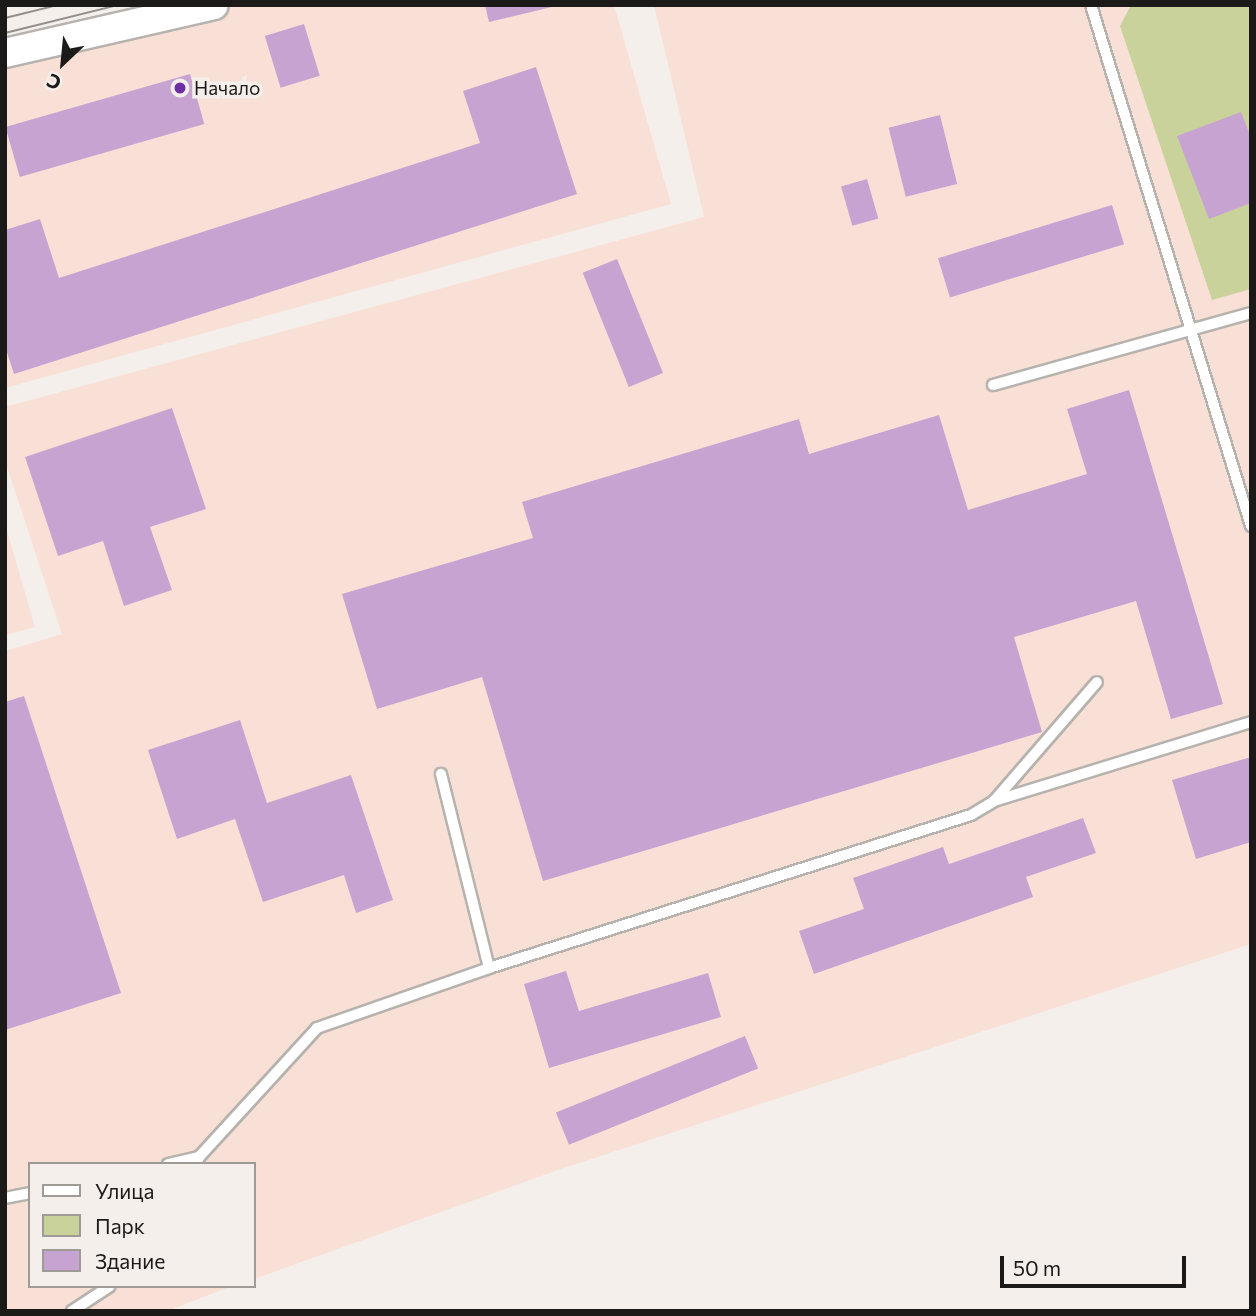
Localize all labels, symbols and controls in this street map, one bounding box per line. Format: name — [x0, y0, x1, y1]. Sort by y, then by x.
north arrow — [28, 28, 98, 98]
text: С — [43, 69, 64, 96]
place label: Начало — [194, 77, 260, 99]
marker: Начало — [172, 80, 188, 96]
legend — [28, 1162, 256, 1288]
text: Улица — [95, 1178, 154, 1203]
text: Парк — [95, 1213, 145, 1238]
scale bar — [1004, 1242, 1190, 1286]
text: Здание — [95, 1248, 165, 1273]
text: 50 m — [1013, 1255, 1061, 1280]

